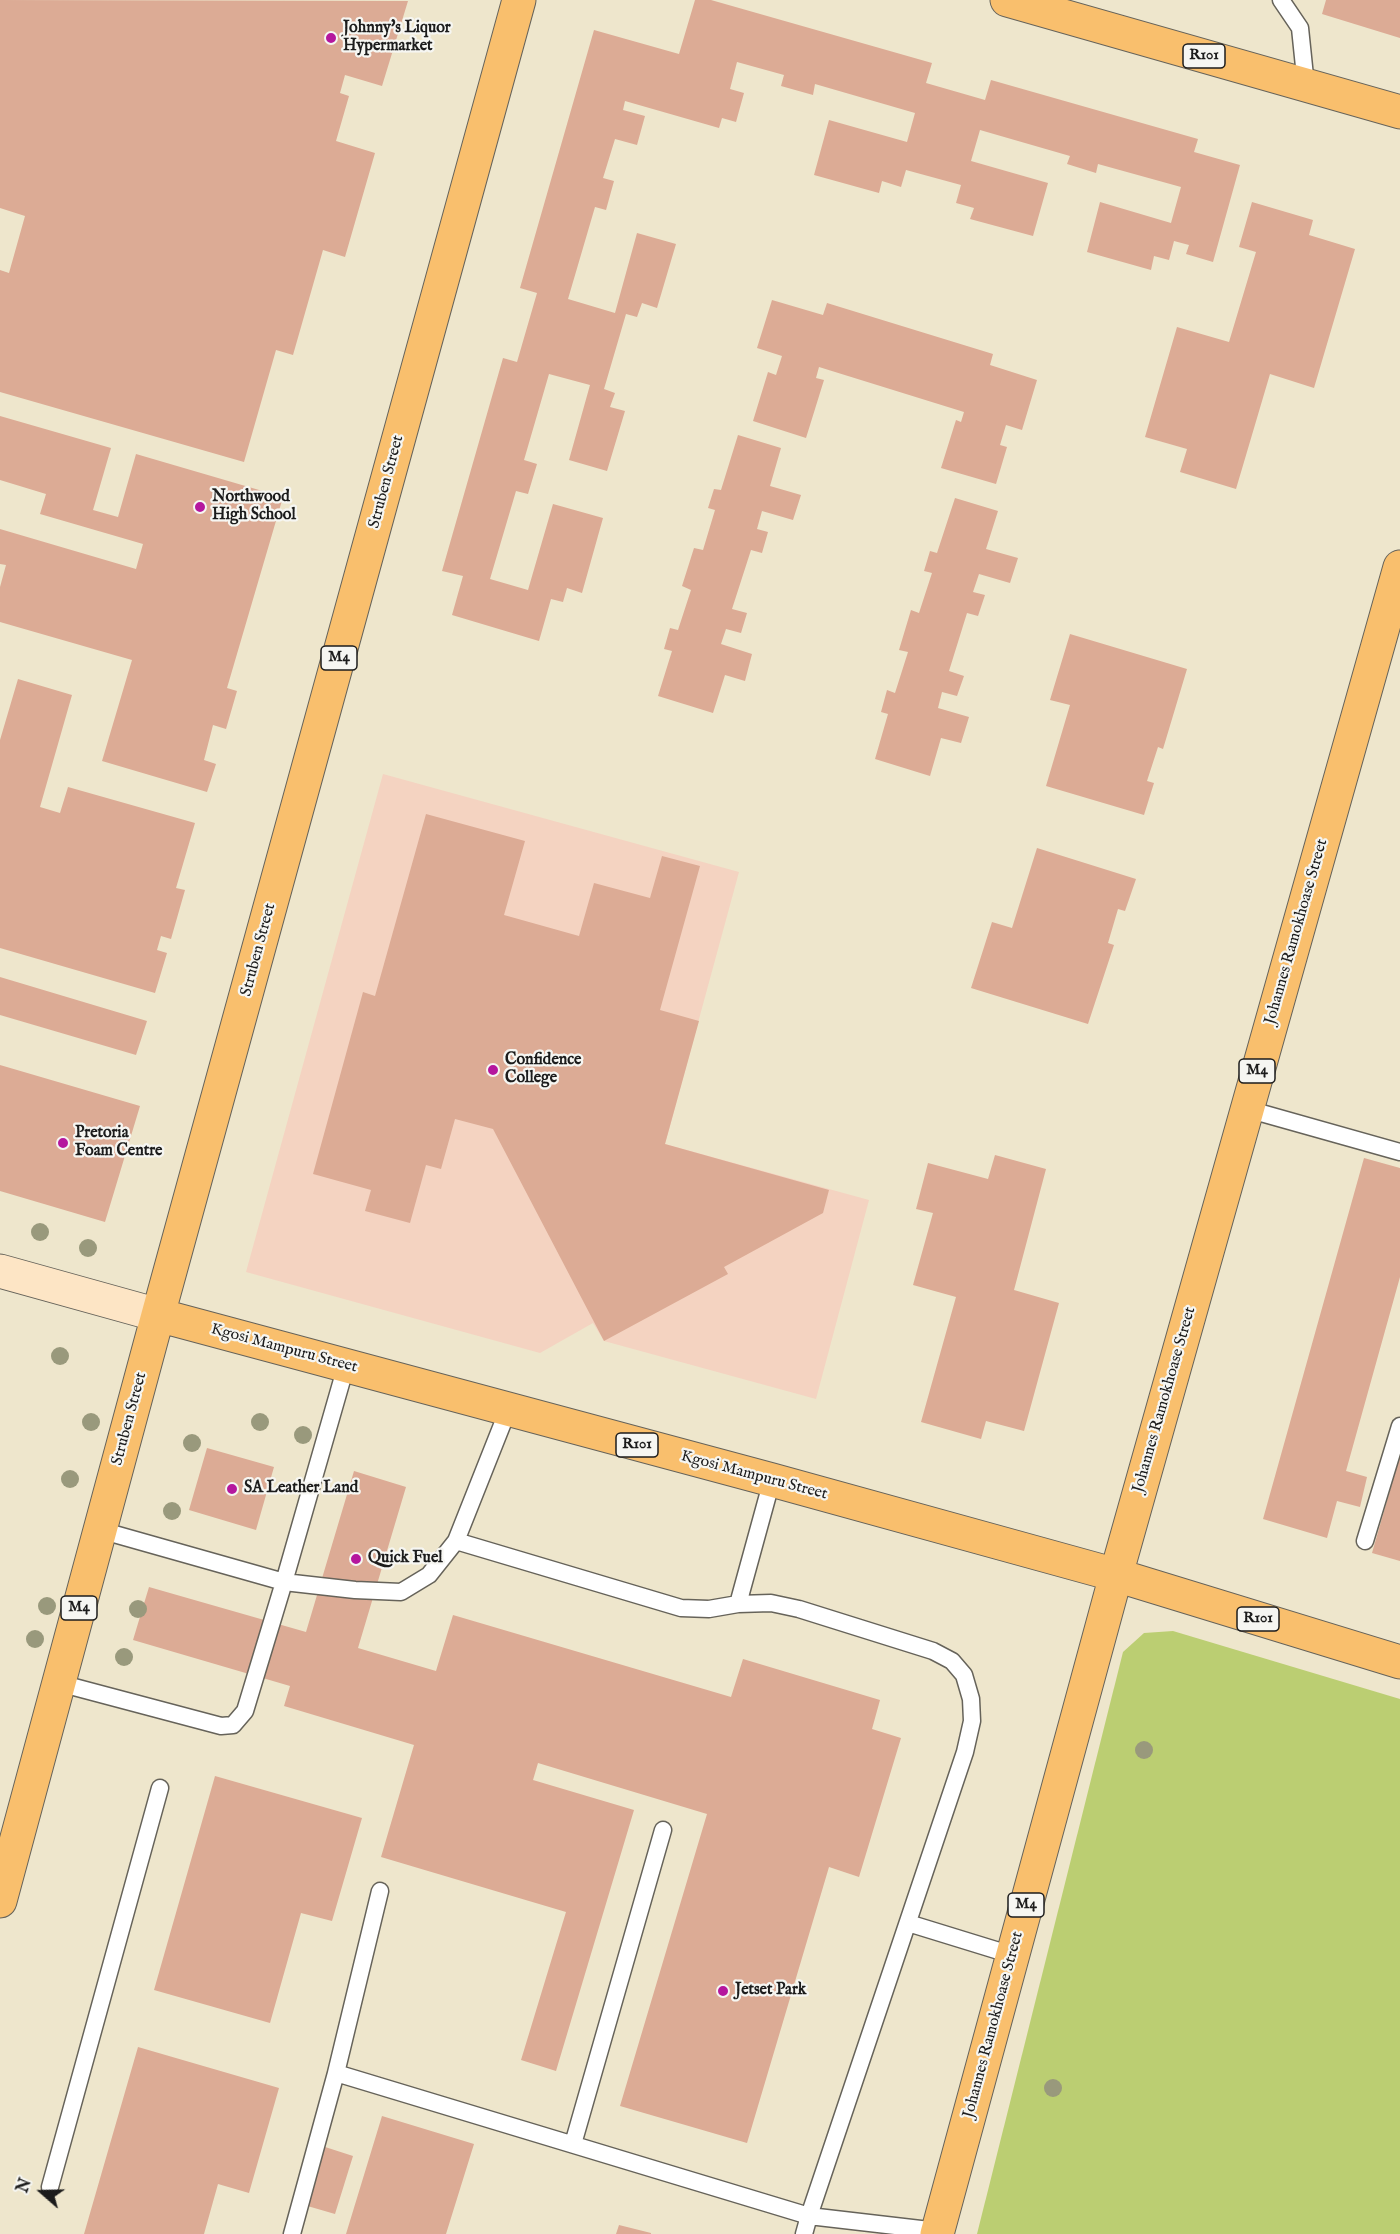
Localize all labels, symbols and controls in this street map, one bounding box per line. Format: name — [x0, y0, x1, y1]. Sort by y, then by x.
place label: Johnny's Liquor Hypermarket — [343, 19, 451, 57]
marker: Johnny's Liquor Hypermarket — [324, 31, 338, 45]
road number: R101 — [1183, 44, 1225, 68]
street label: Struben Street — [365, 433, 409, 531]
place label: Northwood High School — [212, 488, 296, 526]
marker: Northwood High School — [193, 500, 207, 514]
road number: M4 — [321, 646, 357, 670]
street label: Johannes Ramokhoase Street — [1261, 837, 1333, 1027]
street label: Struben Street — [237, 901, 281, 999]
place label: Confidence College — [505, 1051, 581, 1089]
road number: M4 — [1239, 1059, 1275, 1083]
marker: Confidence College — [486, 1063, 500, 1077]
place label: Pretoria Foam Centre — [75, 1124, 162, 1162]
marker: Pretoria Foam Centre — [56, 1136, 70, 1150]
street label: Johannes Ramokhoase Street — [1129, 1305, 1201, 1495]
street label: Kgosi Mampuru Street — [209, 1320, 359, 1378]
street label: Struben Street — [108, 1370, 152, 1468]
road number: R101 — [616, 1433, 658, 1457]
street label: Kgosi Mampuru Street — [679, 1447, 829, 1505]
place label: SA Leather Land — [244, 1479, 358, 1499]
marker: SA Leather Land — [225, 1482, 239, 1496]
place label: Quick Fuel — [368, 1549, 443, 1569]
marker: Quick Fuel — [349, 1552, 363, 1566]
road number: M4 — [61, 1596, 97, 1620]
road number: R101 — [1237, 1607, 1279, 1631]
road number: M4 — [1008, 1893, 1044, 1917]
street label: Johannes Ramokhoase Street — [960, 1930, 1028, 2120]
place label: Jetset Park — [735, 1981, 806, 2001]
marker: Jetset Park — [716, 1984, 730, 1998]
north arrow — [12, 2162, 72, 2222]
text: N — [13, 2176, 37, 2196]

